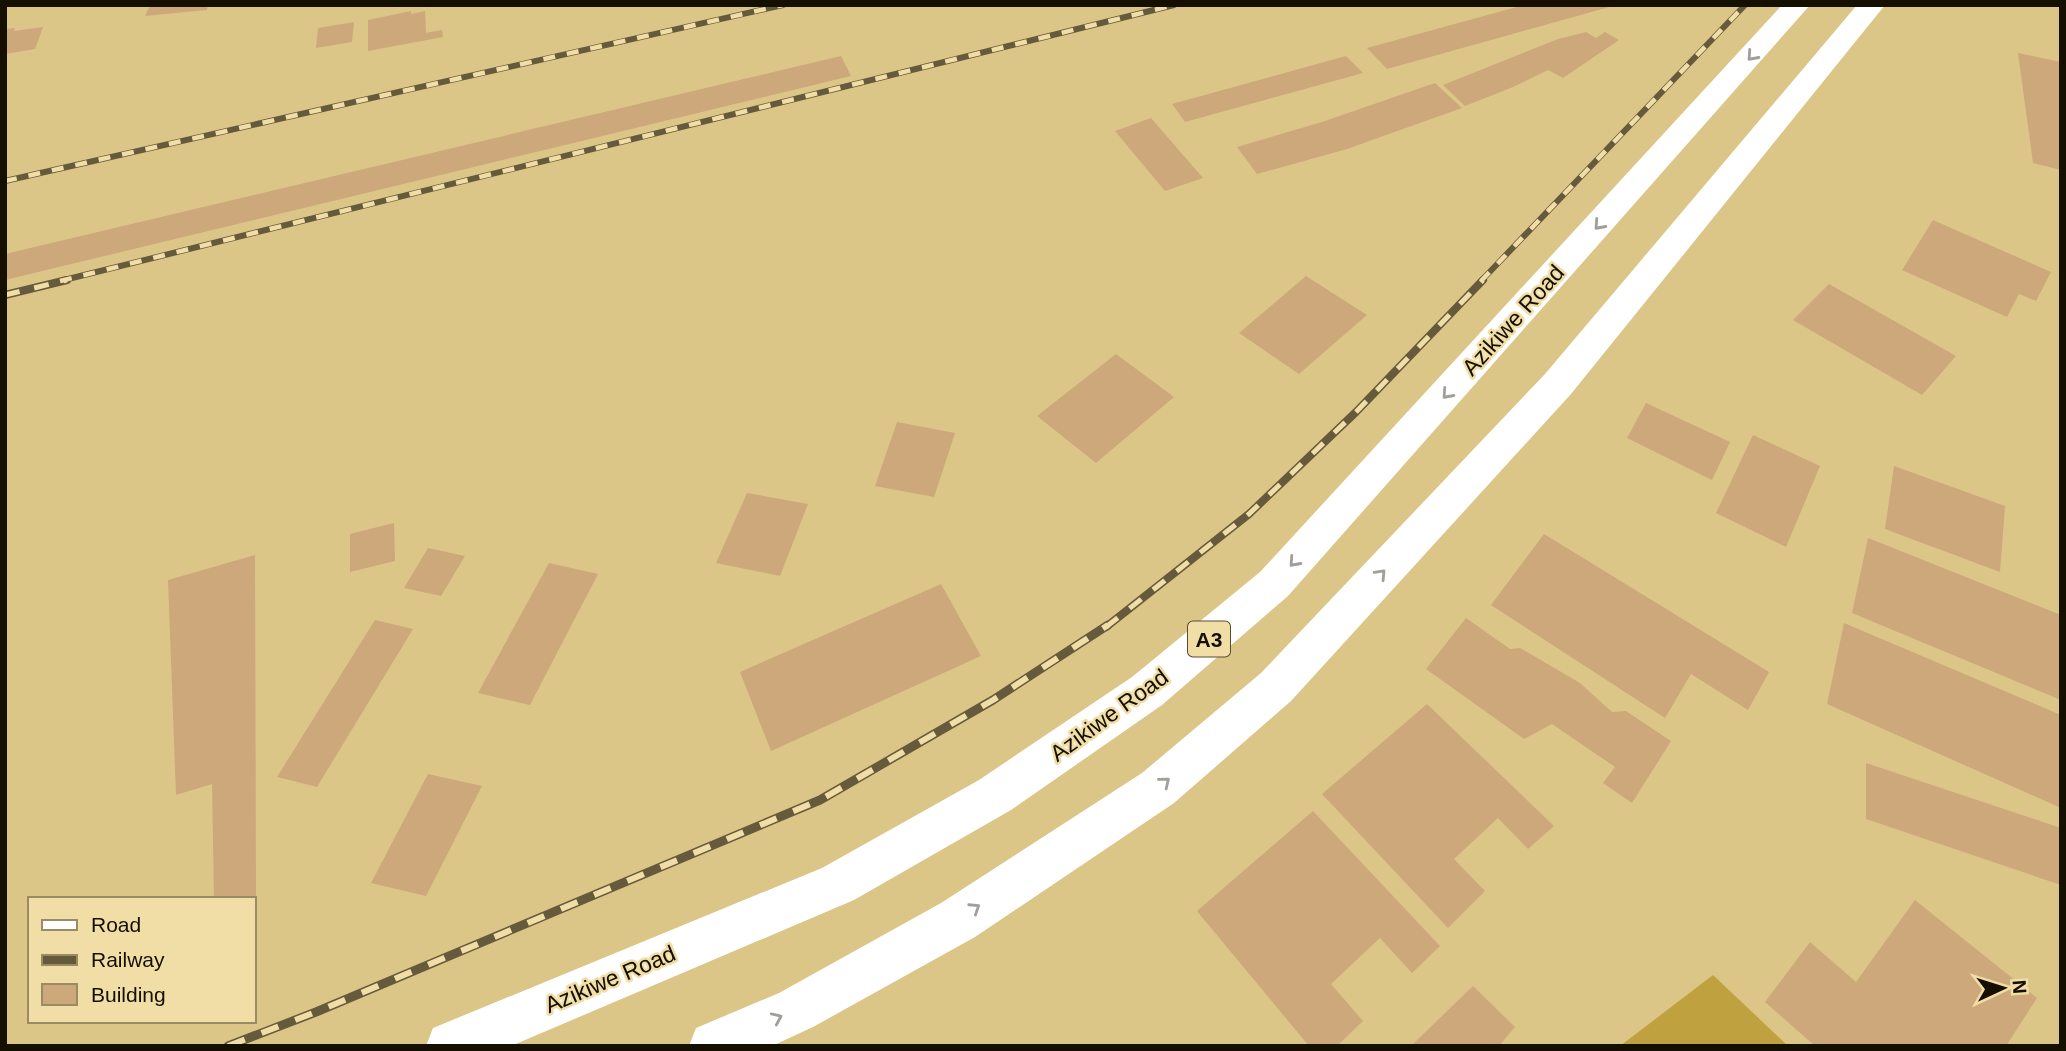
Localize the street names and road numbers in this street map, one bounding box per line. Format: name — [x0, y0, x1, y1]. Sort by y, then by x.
street label: Azikiwe Road — [1457, 260, 1569, 380]
road number: A3 — [1188, 622, 1230, 656]
street label: Azikiwe Road — [1045, 664, 1173, 766]
street label: Azikiwe Road — [541, 940, 679, 1018]

